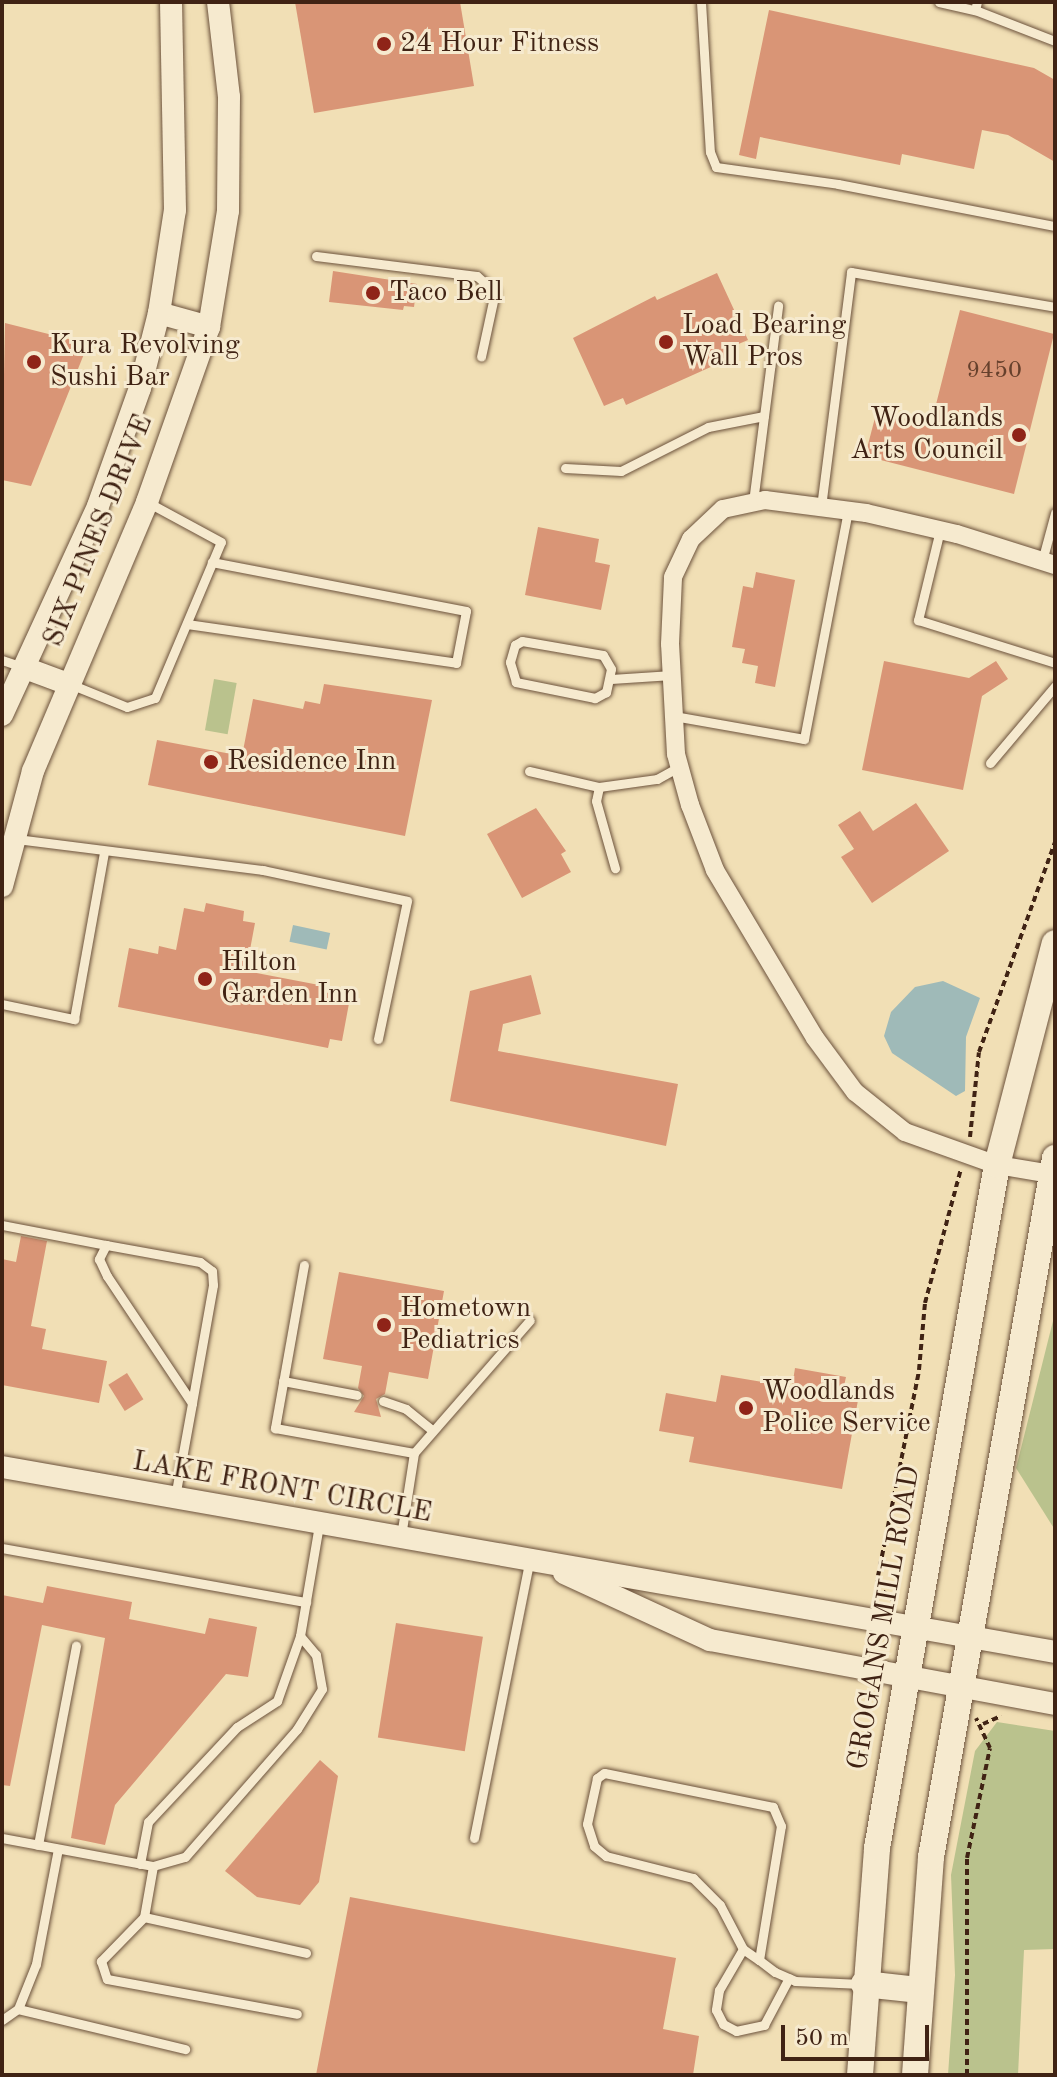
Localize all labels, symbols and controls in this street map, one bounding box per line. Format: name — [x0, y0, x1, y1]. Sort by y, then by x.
place label: 24 Hour Fitness — [400, 27, 599, 61]
marker: 24 Hour Fitness — [375, 35, 393, 53]
place label: Taco Bell — [389, 276, 503, 310]
marker: Taco Bell — [364, 284, 382, 302]
place label: Load Bearing Wall Pros — [682, 309, 846, 375]
place label: Kura Revolving Sushi Bar — [50, 329, 240, 395]
marker: Load Bearing Wall Pros — [657, 333, 675, 351]
marker: Kura Revolving Sushi Bar — [25, 353, 43, 371]
house number: 9450 — [966, 358, 1022, 386]
place label: Woodlands Arts Council — [850, 402, 1003, 468]
street label: SIX PINES DRIVE — [37, 410, 161, 652]
marker: Woodlands Arts Council — [1010, 426, 1028, 444]
place label: Residence Inn — [227, 745, 396, 779]
marker: Residence Inn — [202, 753, 220, 771]
place label: Hilton Garden Inn — [221, 946, 358, 1012]
marker: Hilton Garden Inn — [196, 970, 214, 988]
place label: Hometown Pediatrics — [400, 1292, 531, 1358]
marker: Hometown Pediatrics — [375, 1316, 393, 1334]
place label: Woodlands Police Service — [762, 1375, 931, 1441]
marker: Woodlands Police Service — [737, 1399, 755, 1417]
street label: LAKE FRONT CIRCLE — [130, 1445, 434, 1531]
street label: GROGANS MILL ROAD — [842, 1463, 928, 1773]
scale bar — [785, 2009, 933, 2059]
text: 50 m — [795, 2027, 849, 2051]

